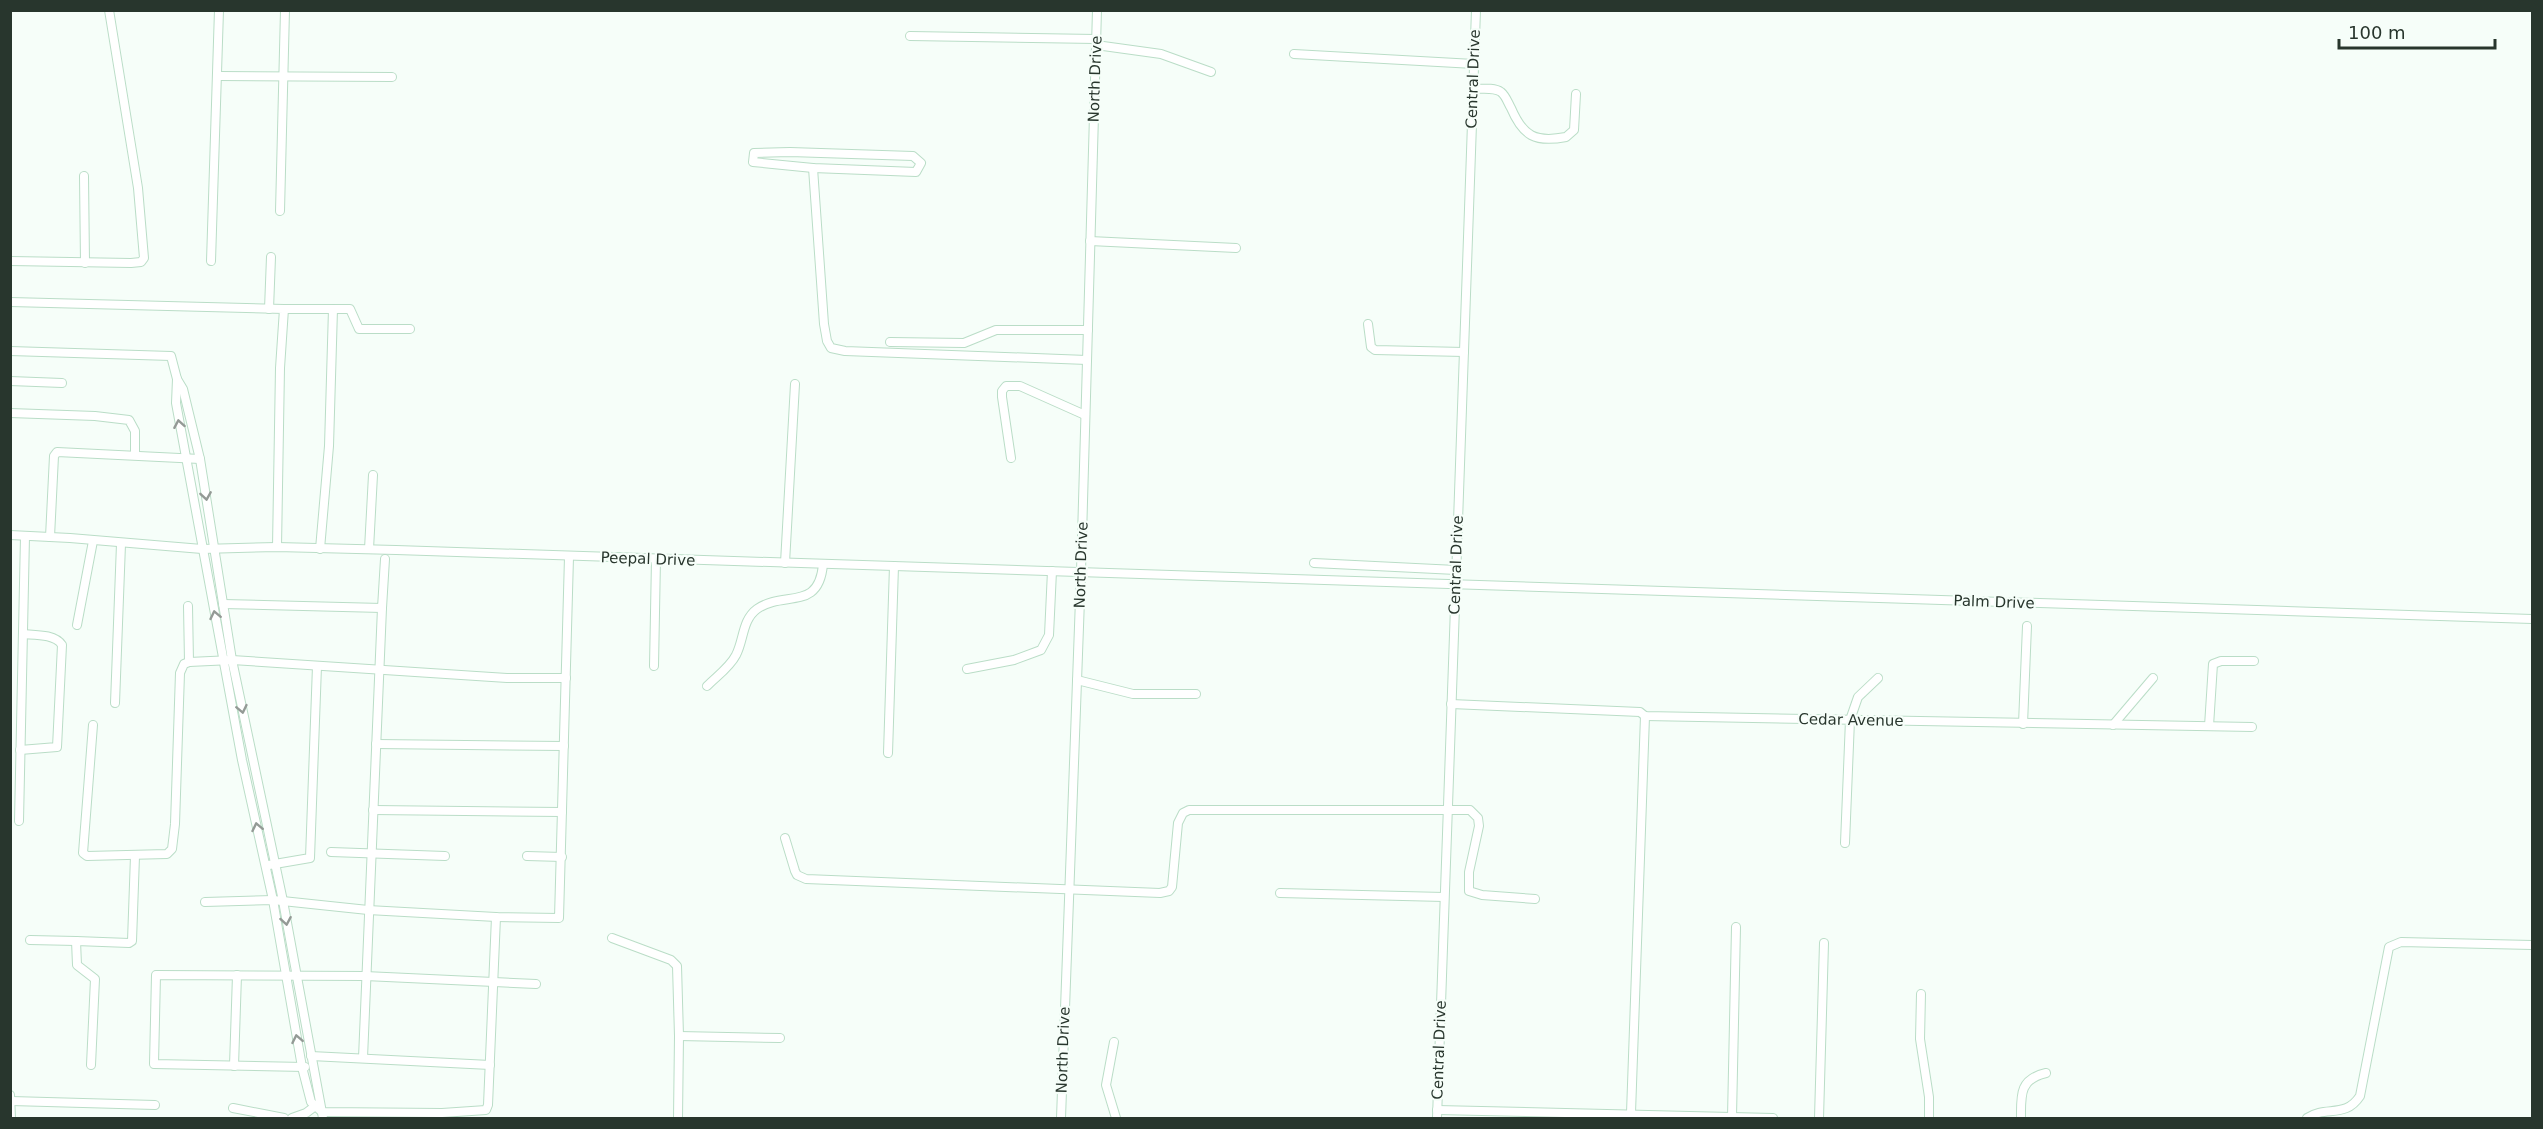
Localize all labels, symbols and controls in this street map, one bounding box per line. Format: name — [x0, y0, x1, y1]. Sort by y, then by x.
scale bar — [2339, 12, 2495, 50]
text: 100 m — [2348, 22, 2406, 43]
street label: Central Drive — [1462, 29, 1484, 129]
street label: North Drive — [1084, 35, 1106, 123]
one-way arrow — [173, 419, 186, 429]
one-way arrow — [199, 492, 211, 501]
street label: Central Drive — [1445, 515, 1467, 615]
street label: North Drive — [1070, 521, 1092, 609]
street label: Peepal Drive — [600, 548, 696, 570]
street label: Palm Drive — [1953, 592, 2035, 612]
one-way arrow — [209, 610, 222, 620]
one-way arrow — [235, 704, 248, 714]
street label: Cedar Avenue — [1798, 710, 1904, 730]
one-way arrow — [251, 822, 264, 832]
one-way arrow — [280, 916, 292, 926]
street label: Central Drive — [1428, 1000, 1450, 1100]
street label: North Drive — [1052, 1006, 1074, 1094]
one-way arrow — [291, 1035, 304, 1045]

